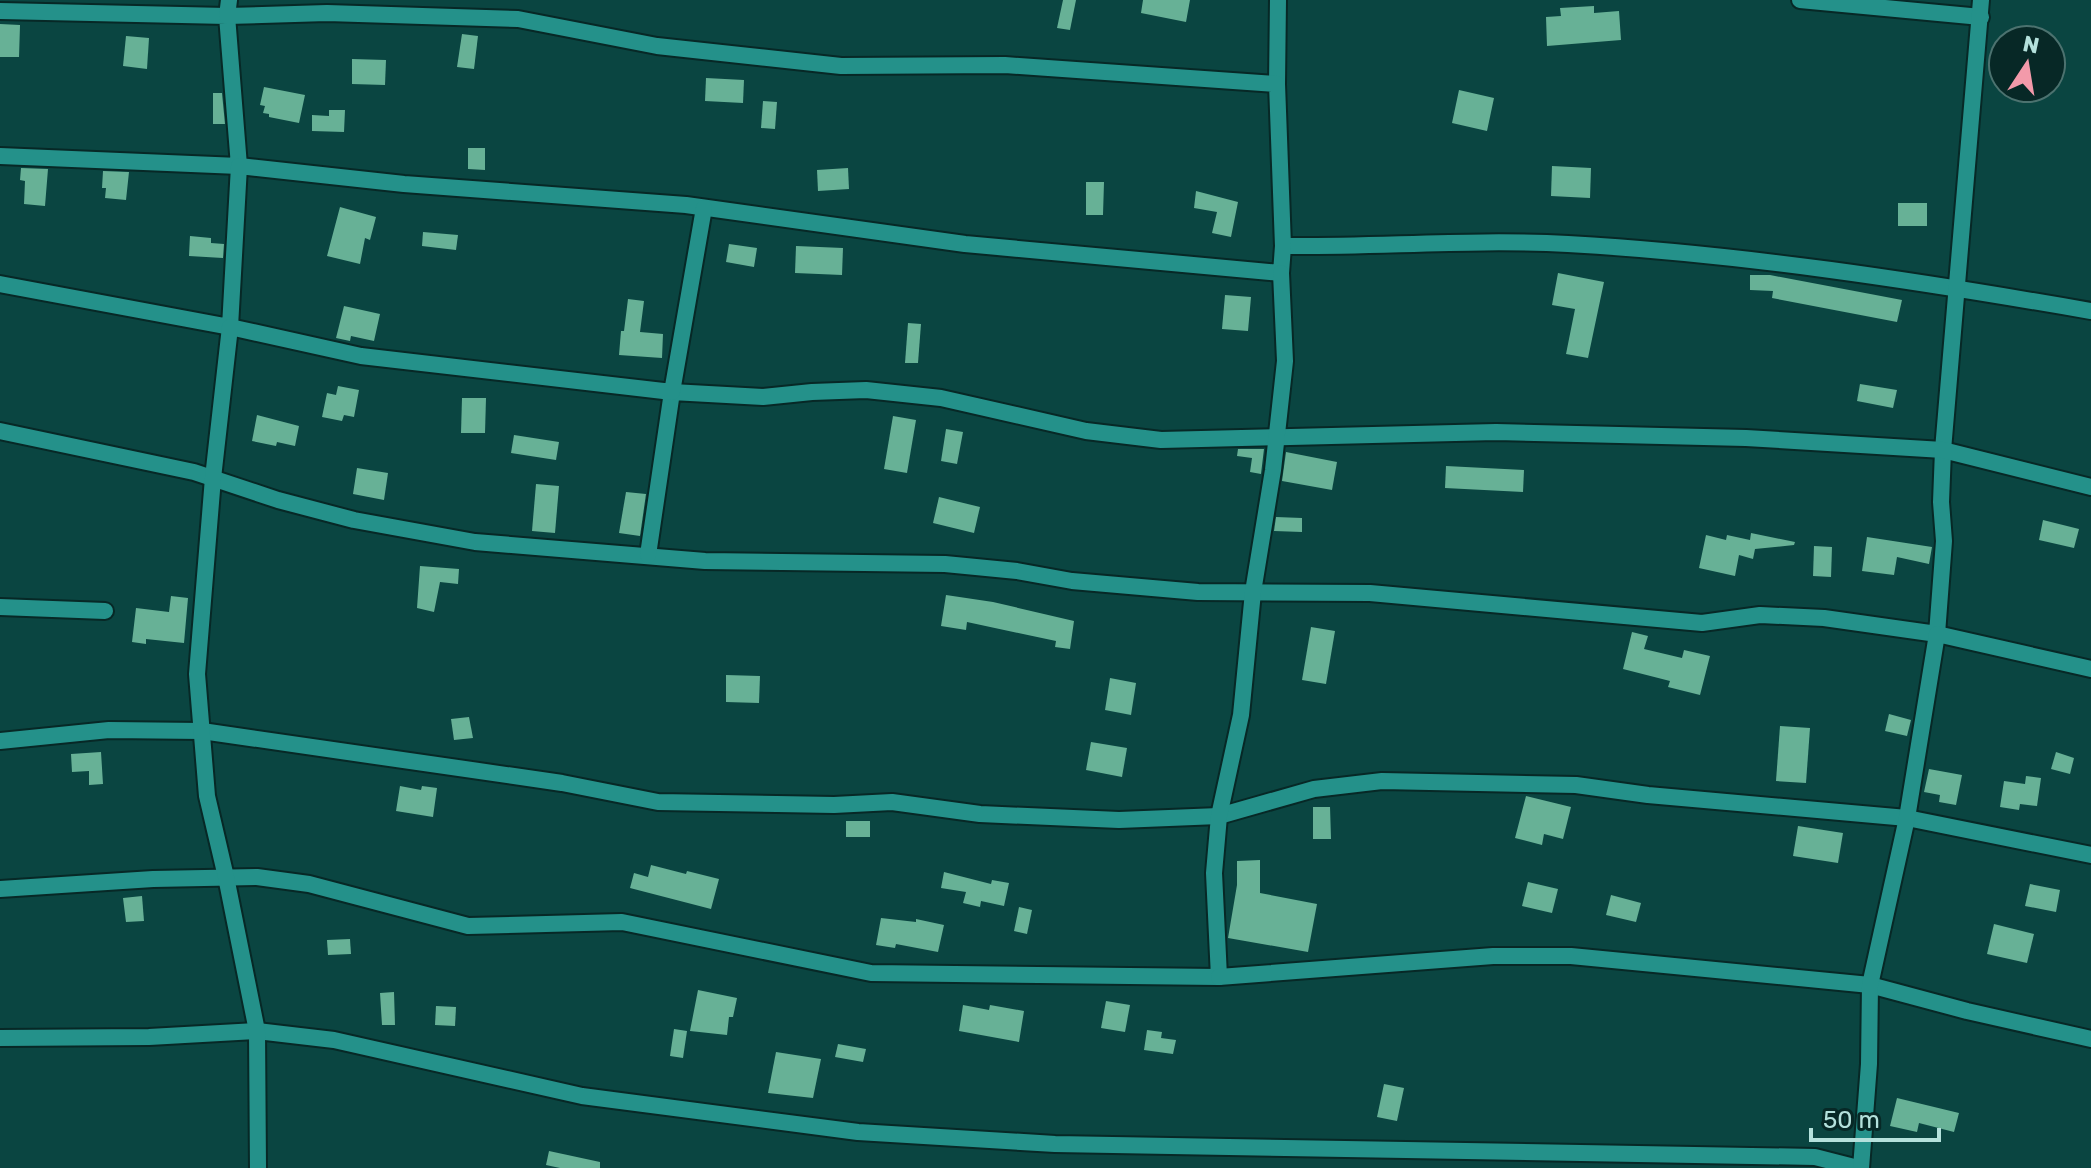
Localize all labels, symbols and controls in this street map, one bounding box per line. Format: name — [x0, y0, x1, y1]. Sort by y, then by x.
north arrow — [1987, 24, 2067, 104]
text: N — [2021, 30, 2042, 60]
scale bar — [1811, 1092, 1939, 1142]
text: 50 m — [1823, 1106, 1880, 1134]

